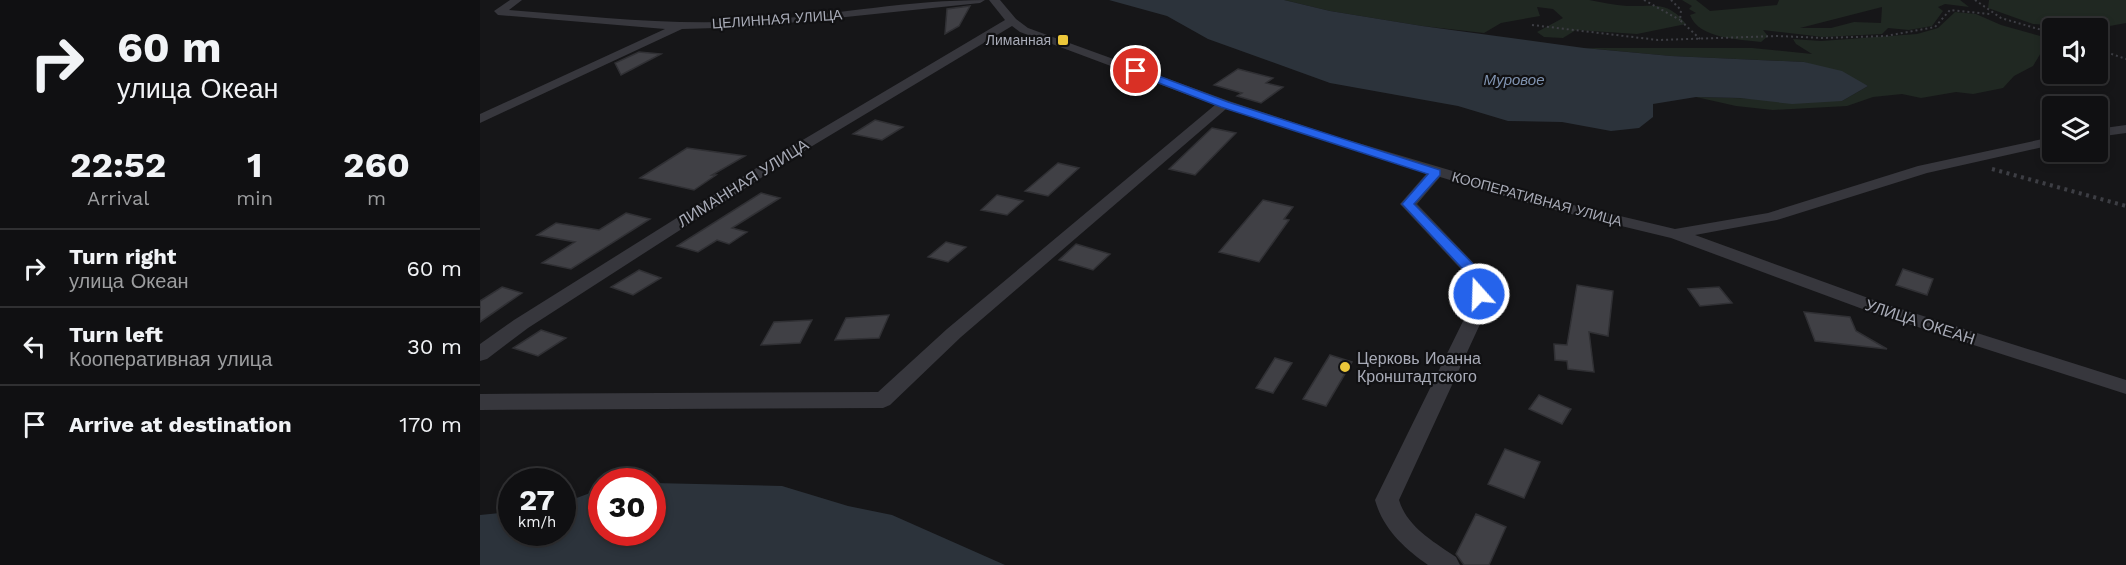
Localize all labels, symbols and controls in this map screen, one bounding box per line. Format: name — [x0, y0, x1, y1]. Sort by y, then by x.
street label: ЦЕЛИННАЯ УЛИЦА — [711, 6, 843, 32]
map controls — [2042, 18, 2108, 162]
button: sound — [2042, 18, 2108, 84]
text: 60 m — [117, 23, 221, 72]
icon: right — [18, 24, 96, 102]
place label: Лиманная — [986, 32, 1051, 48]
marker: Лиманная — [1056, 33, 1070, 47]
pin — [1110, 45, 1161, 96]
icon: arrive — [1119, 54, 1152, 87]
water label: Муровое — [1483, 71, 1545, 89]
text: улица Океан — [117, 73, 279, 105]
button: layers — [2042, 96, 2108, 162]
street label: ЛИМАННАЯ УЛИЦА — [674, 135, 812, 231]
text: 22:52 — [70, 144, 166, 186]
text: 1 — [247, 144, 262, 186]
text: 260 — [343, 144, 410, 186]
street label: КООПЕРАТИВНАЯ УЛИЦА — [1450, 169, 1624, 230]
text: Arrival — [87, 186, 149, 210]
text: min — [236, 186, 273, 210]
text: m — [367, 186, 386, 210]
text: Turn right — [69, 244, 176, 269]
icon: right — [18, 252, 51, 285]
text: 60 m — [406, 256, 462, 281]
position arrow — [1447, 262, 1511, 326]
text: улица Океан — [69, 269, 189, 293]
street label: УЛИЦА ОКЕАН — [1863, 295, 1977, 349]
text: Turn left — [69, 322, 163, 347]
icon: left — [18, 330, 51, 363]
text: 30 m — [407, 334, 462, 359]
text: Кооперативная улица — [69, 347, 272, 371]
place label: Церковь Иоанна Кронштадтского — [1357, 349, 1481, 386]
marker: Церковь Иоанна Кронштадтского — [1338, 360, 1352, 374]
icon: arrive — [18, 408, 51, 441]
text: Arrive at destination — [69, 412, 292, 437]
text: 170 m — [399, 412, 462, 437]
speed limit sign: 30 — [588, 468, 666, 546]
text: 27 — [519, 482, 555, 517]
text: km/h — [518, 513, 556, 531]

